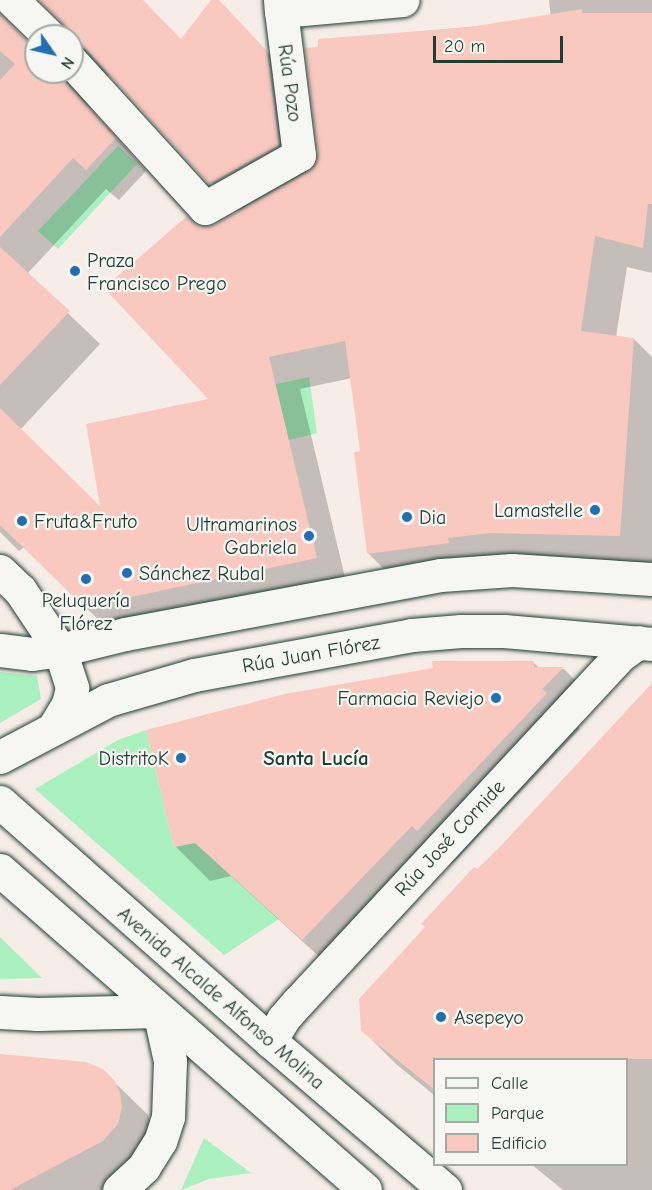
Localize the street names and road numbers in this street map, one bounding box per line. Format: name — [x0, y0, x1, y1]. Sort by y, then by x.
street label: Rúa Pozo — [273, 43, 307, 123]
street label: Rúa Juan Flórez — [240, 630, 382, 678]
street label: Rúa José Cornide — [390, 775, 510, 901]
street label: Avenida Alcalde Alfonso Molina — [113, 902, 329, 1094]

